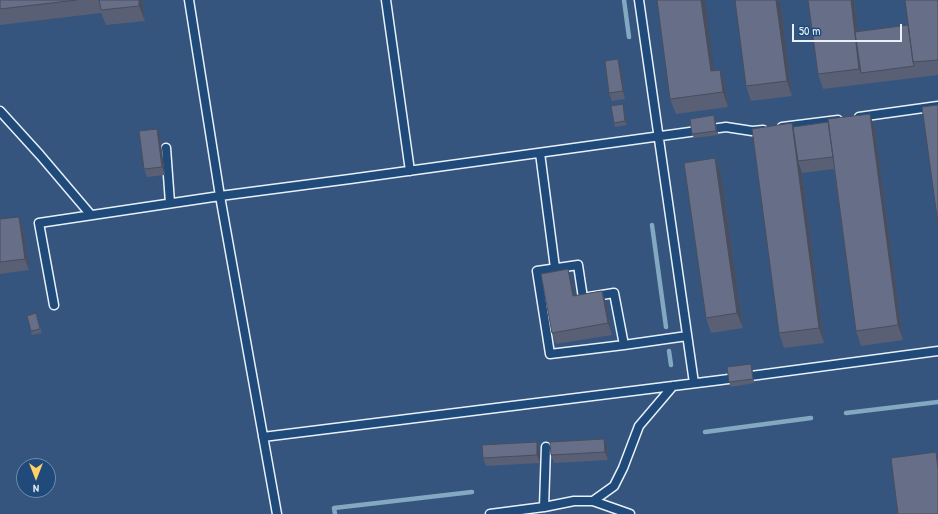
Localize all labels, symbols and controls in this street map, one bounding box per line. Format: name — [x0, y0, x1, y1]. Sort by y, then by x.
scale bar — [794, 16, 904, 42]
text: 50 m — [799, 22, 820, 39]
north arrow — [16, 458, 56, 498]
text: N — [33, 482, 39, 496]

